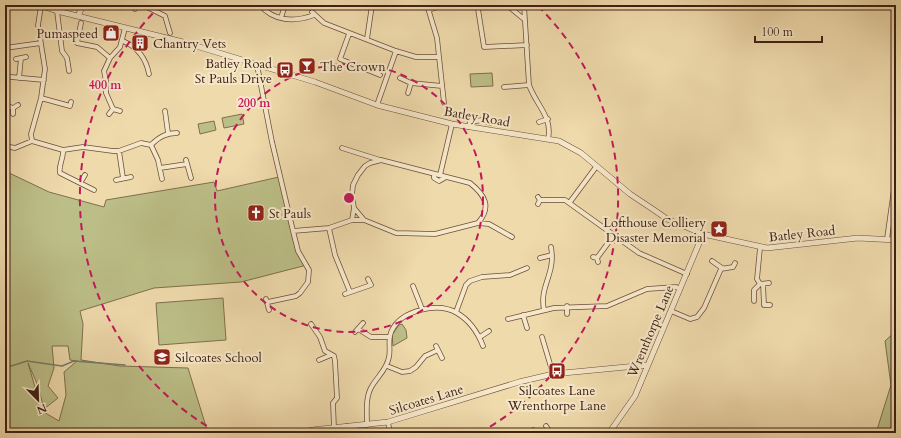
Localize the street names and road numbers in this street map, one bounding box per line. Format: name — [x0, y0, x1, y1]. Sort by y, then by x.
street label: Batley Road — [442, 102, 511, 132]
street label: Batley Road — [768, 222, 836, 246]
street label: Wrenthorpe Lane — [623, 282, 678, 381]
street label: Silcoates Lane — [387, 380, 466, 420]

